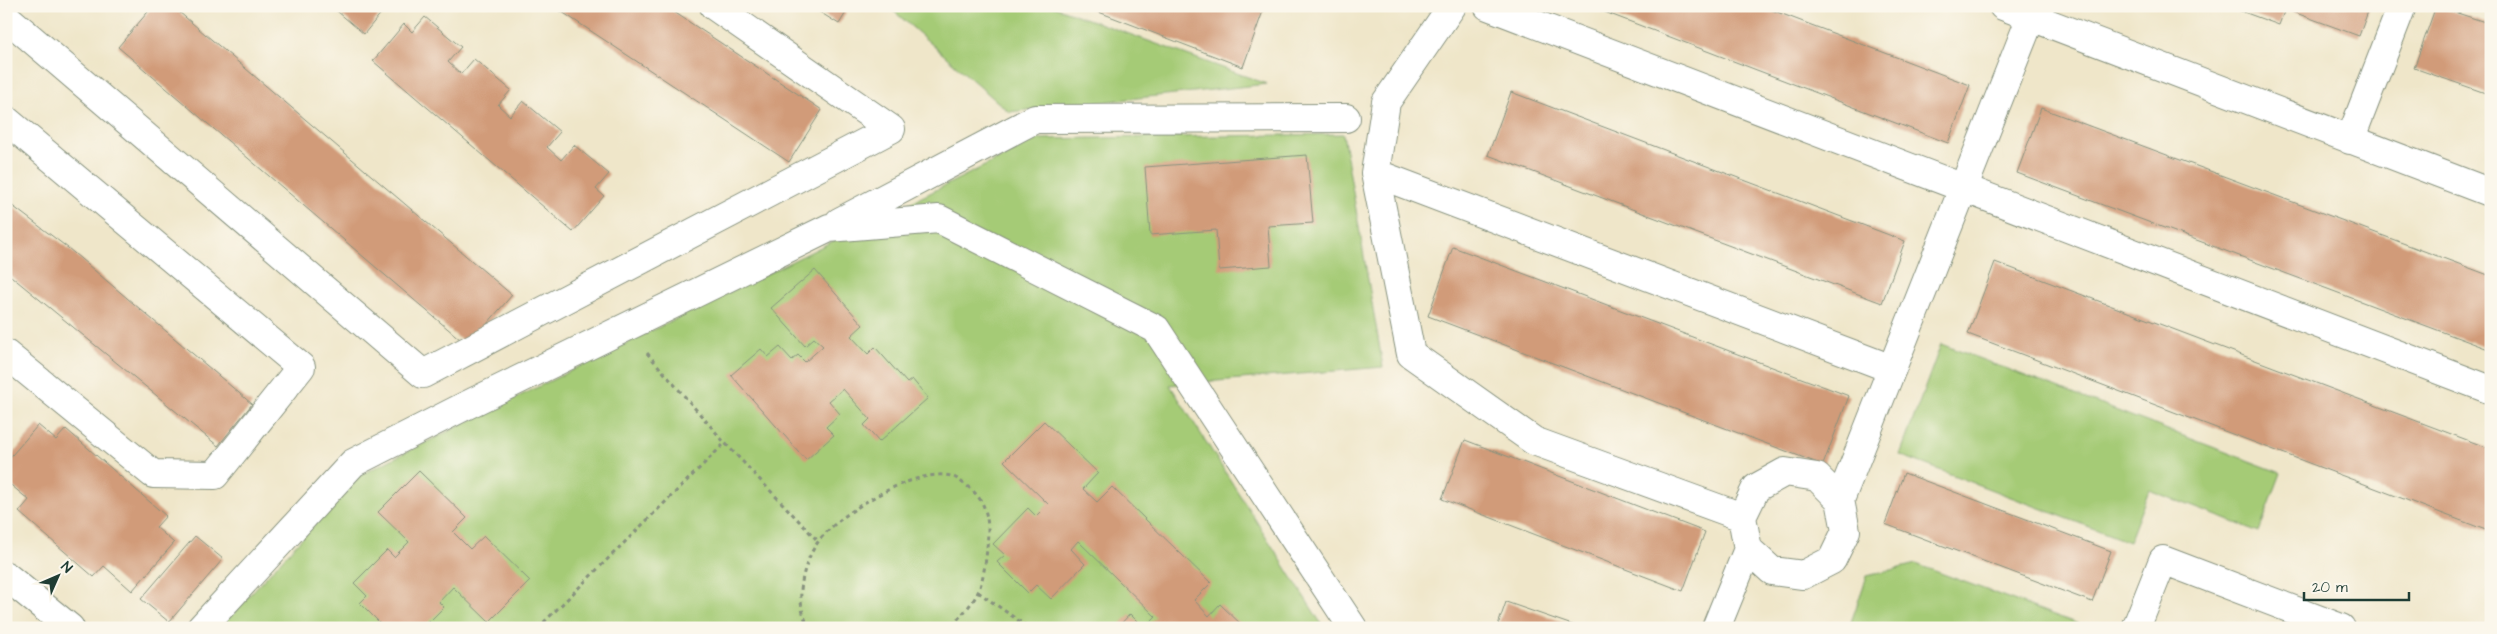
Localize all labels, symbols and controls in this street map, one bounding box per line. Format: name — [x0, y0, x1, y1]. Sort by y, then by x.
north arrow — [32, 552, 82, 602]
text: N — [56, 557, 77, 578]
scale bar — [2304, 569, 2410, 601]
text: 20 m — [2312, 577, 2348, 598]

